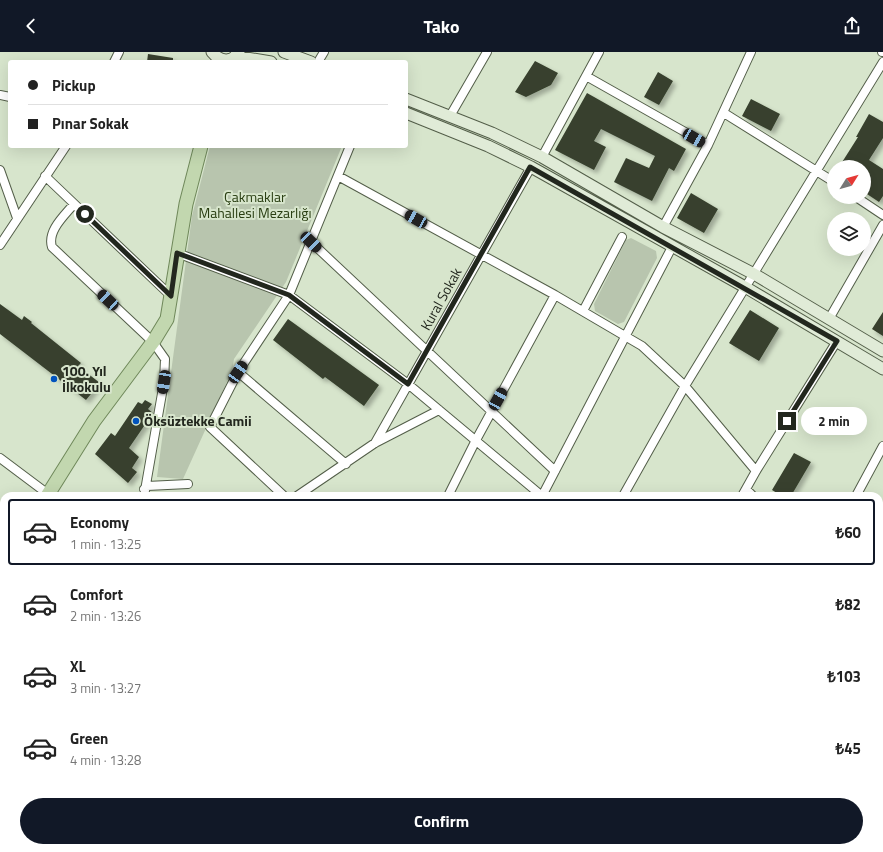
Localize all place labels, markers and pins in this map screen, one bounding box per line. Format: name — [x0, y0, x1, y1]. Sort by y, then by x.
place label: 100. Yıl İlkokulu — [62, 360, 111, 397]
marker: 100. Yıl İlkokulu — [49, 374, 59, 384]
place label: Öksüztekke Camii — [144, 410, 252, 431]
marker: Öksüztekke Camii — [131, 416, 141, 426]

